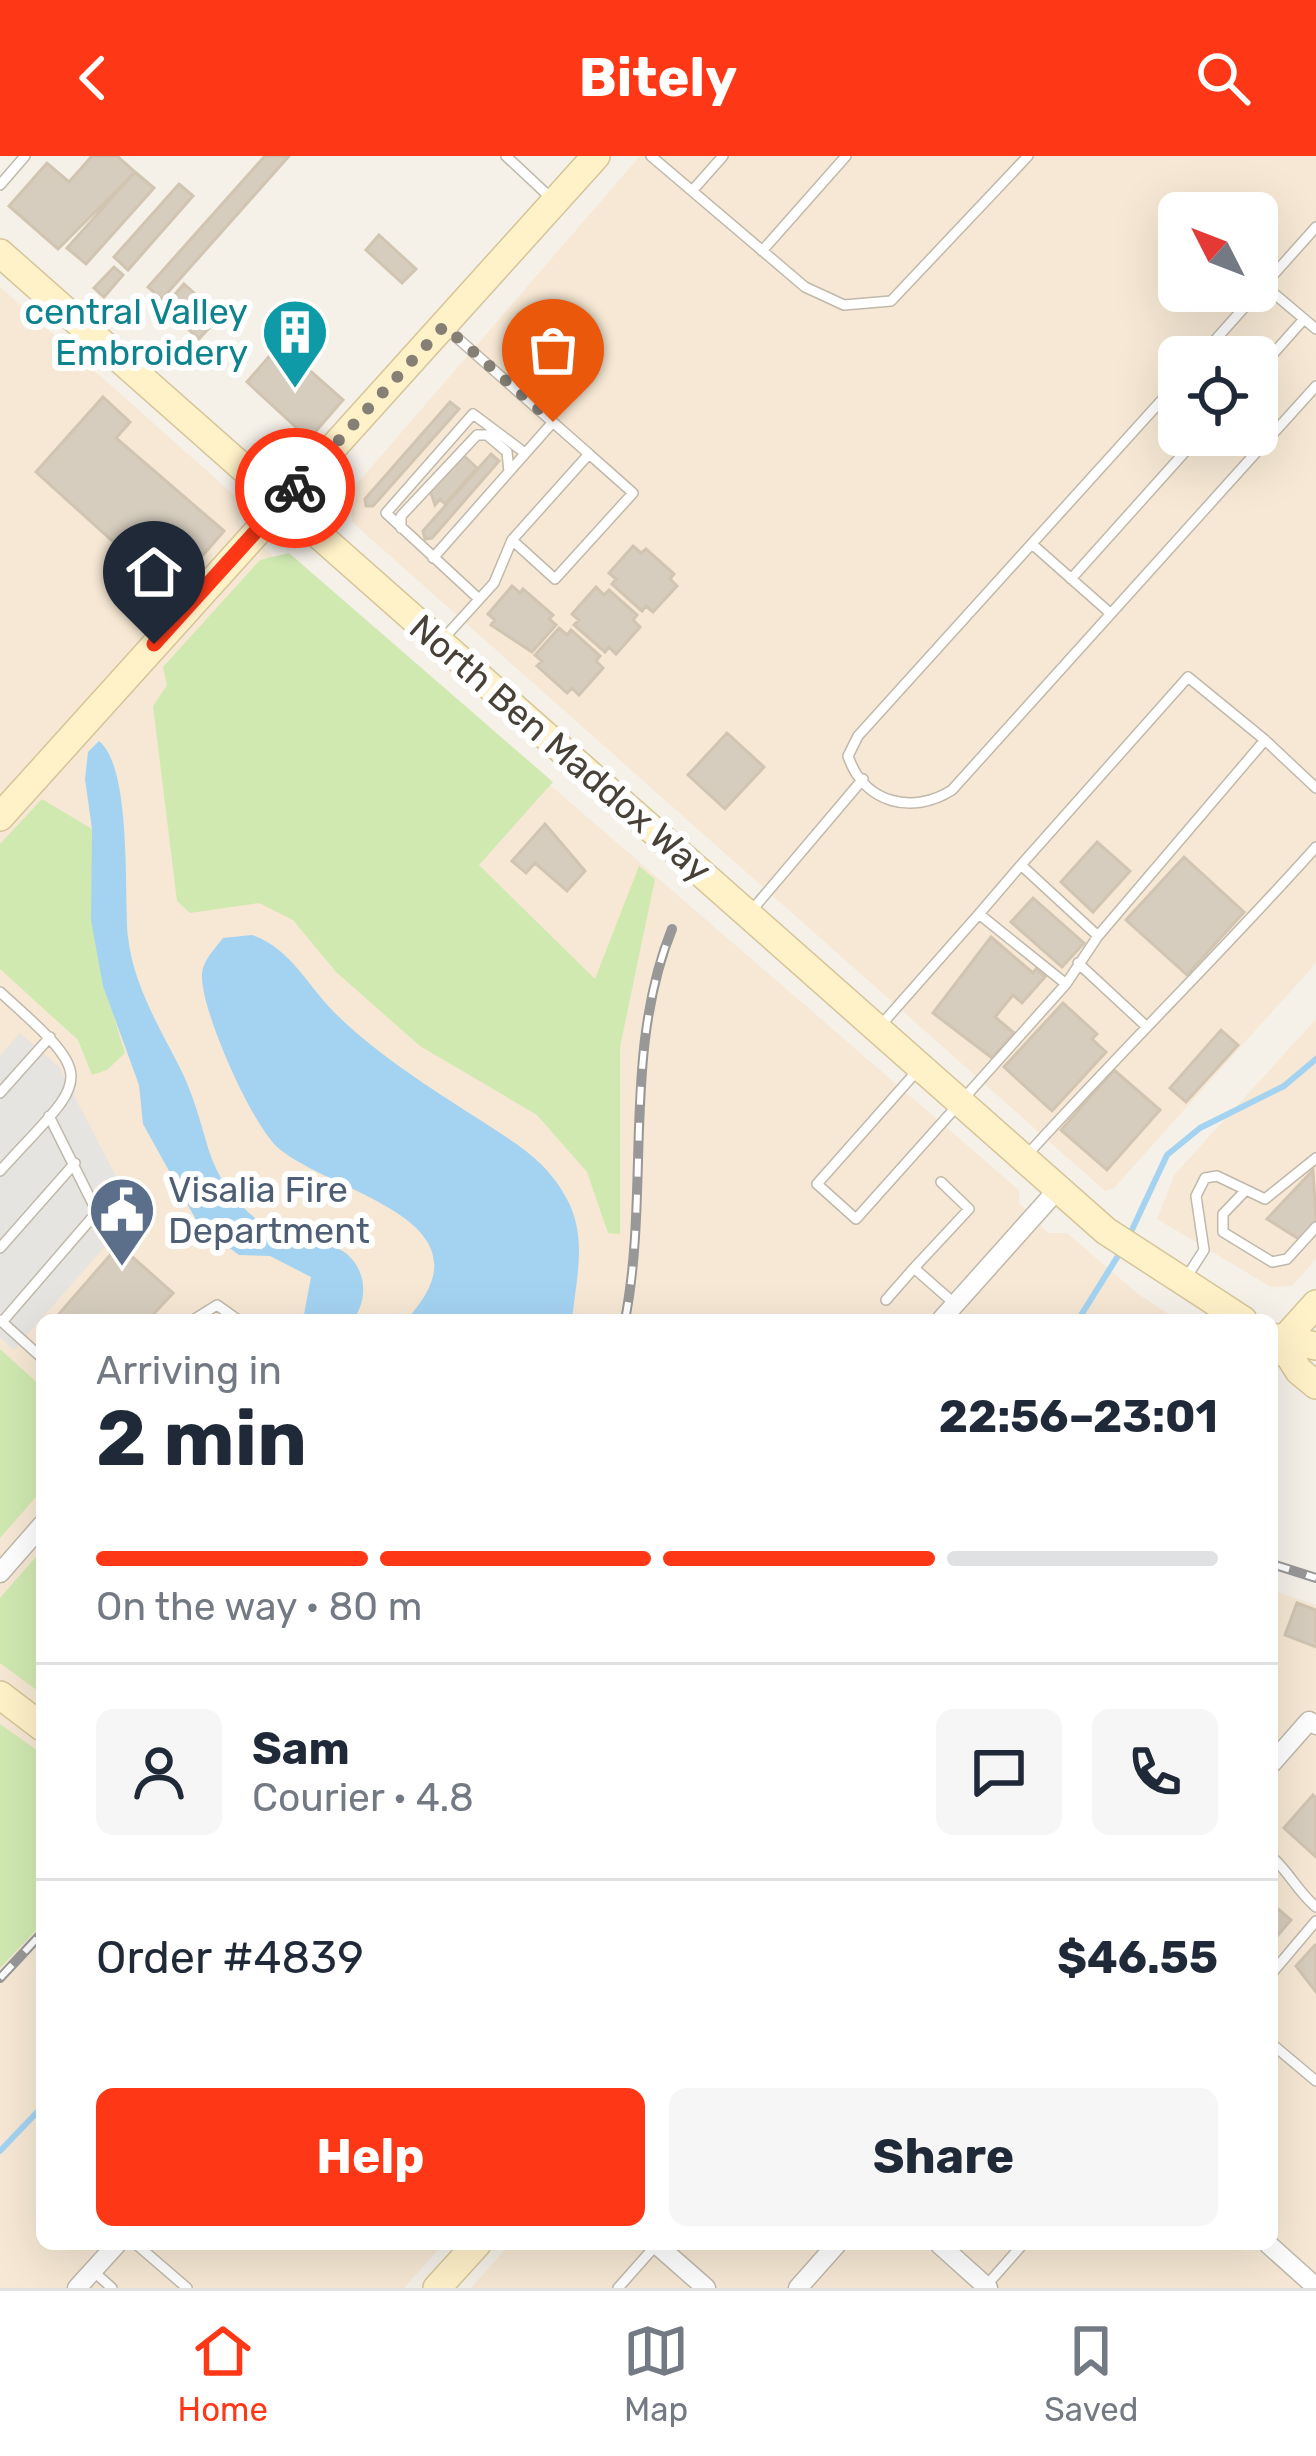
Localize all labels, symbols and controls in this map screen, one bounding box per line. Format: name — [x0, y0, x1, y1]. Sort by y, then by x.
icon: back — [60, 45, 126, 111]
icon: search — [1190, 45, 1256, 111]
text: Bitely — [579, 46, 737, 110]
north arrow — [1158, 192, 1278, 312]
map controls — [1158, 192, 1278, 456]
place label: central Valley Embroidery — [24, 290, 248, 374]
building icon: central Valley Embroidery — [260, 297, 330, 391]
pin — [502, 299, 604, 422]
icon: bag — [520, 317, 586, 383]
button: locate — [1158, 336, 1278, 456]
courier — [235, 428, 355, 548]
icon: bike — [262, 455, 328, 521]
pin — [103, 521, 205, 644]
icon: home — [121, 539, 187, 605]
street label: North Ben Maddox Way — [401, 606, 720, 891]
place label: Visalia Fire Department — [168, 1168, 370, 1252]
public building icon: Visalia Fire Department — [87, 1175, 157, 1269]
text: Arriving in — [96, 1348, 282, 1394]
text: 22:56–23:01 — [939, 1390, 1218, 1443]
text: 2 min — [96, 1392, 307, 1485]
text: On the way · 80 m — [96, 1584, 422, 1630]
button: person — [96, 1709, 222, 1835]
button: chat — [936, 1709, 1062, 1835]
button: phone — [1092, 1709, 1218, 1835]
text: Sam — [252, 1722, 350, 1775]
text: Courier · 4.8 — [252, 1775, 474, 1821]
text: Order #4839 — [96, 1931, 364, 1984]
text: $46.55 — [1057, 1931, 1218, 1984]
button: Help — [96, 2088, 645, 2226]
button: Share — [669, 2088, 1218, 2226]
tab: Home — [178, 2318, 268, 2429]
tab: Map — [623, 2318, 689, 2429]
tab: Saved — [1044, 2318, 1138, 2429]

